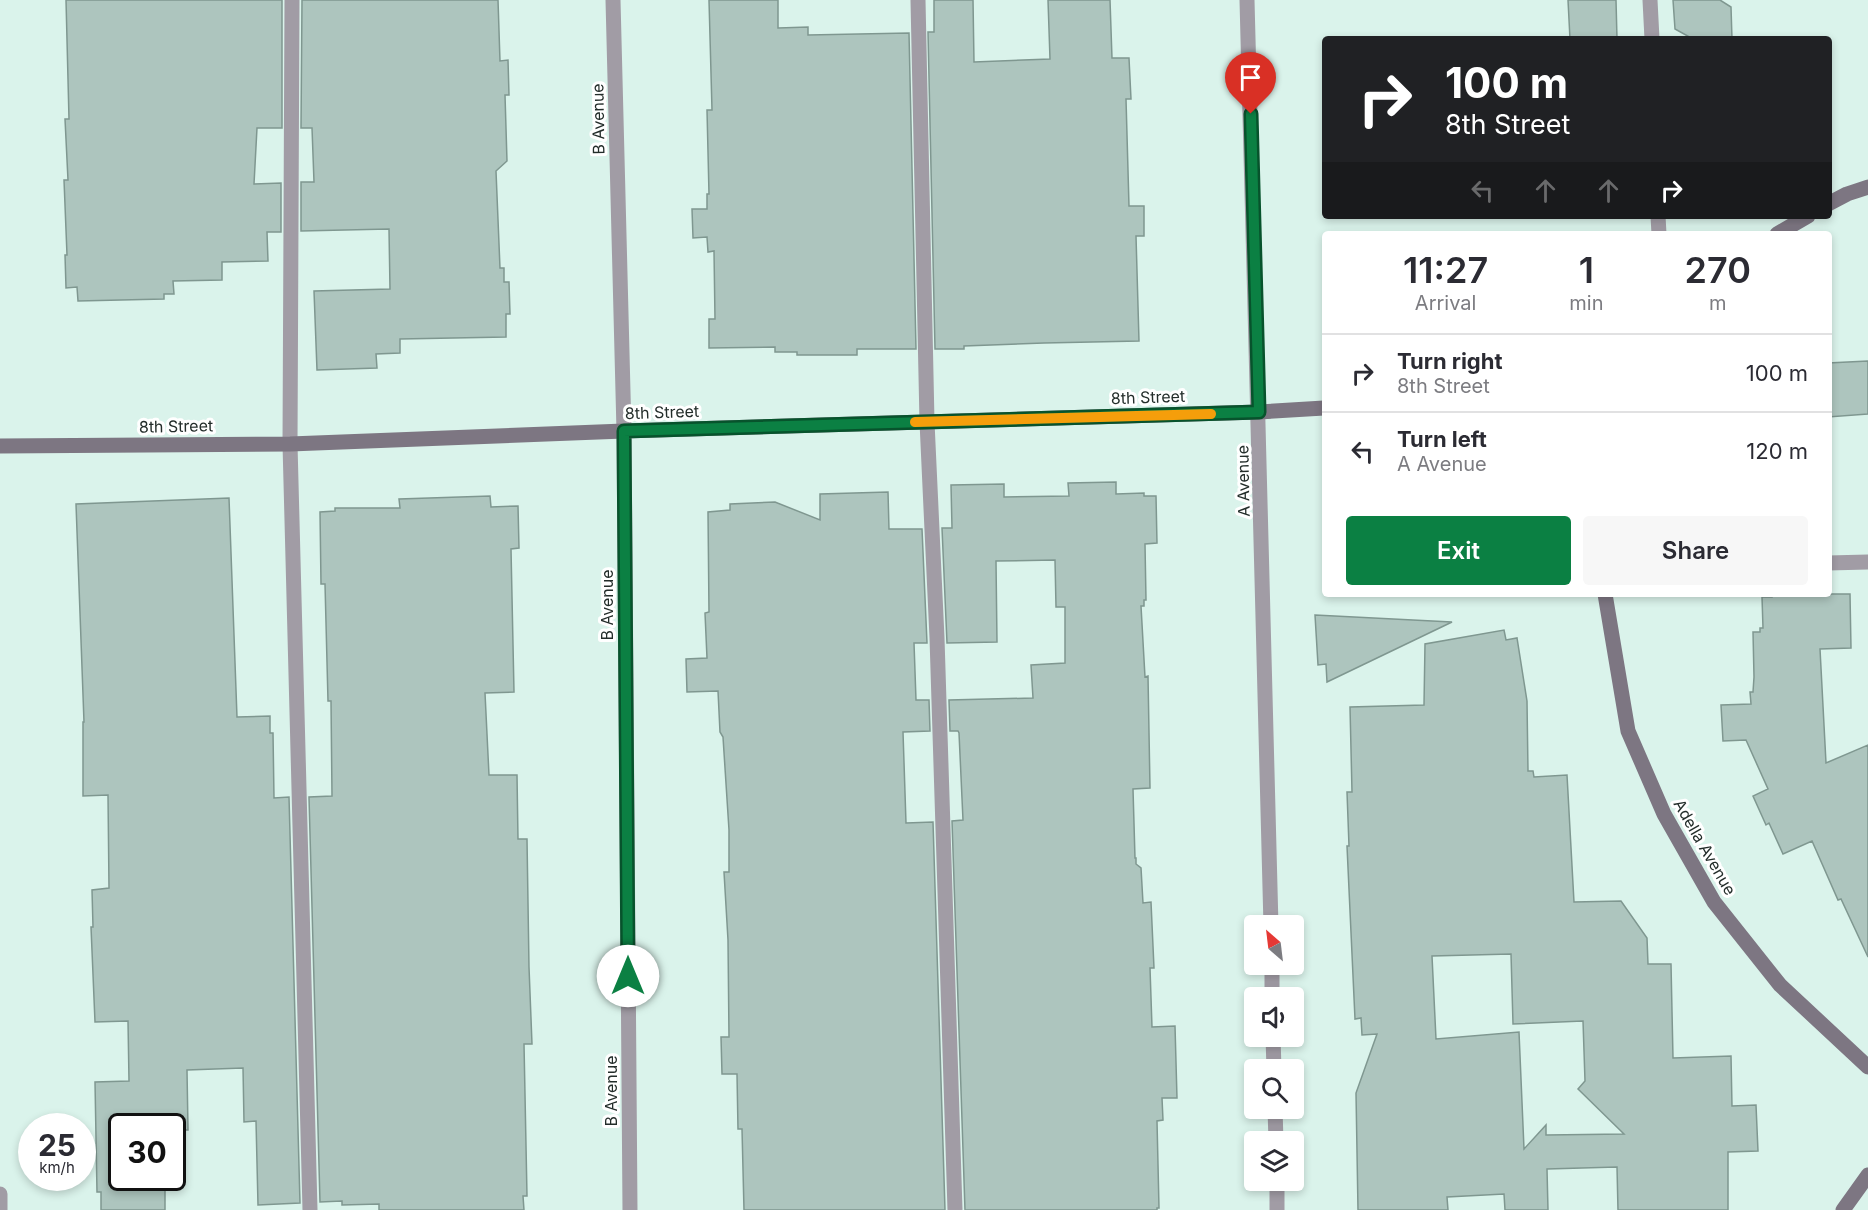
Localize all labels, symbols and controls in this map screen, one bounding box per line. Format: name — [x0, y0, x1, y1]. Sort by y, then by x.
pin — [1225, 52, 1276, 114]
text: 100 m — [1445, 57, 1568, 108]
icon: right — [1346, 60, 1424, 138]
icon: arrive — [1234, 61, 1267, 94]
street label: B Avenue — [587, 83, 609, 155]
text: 8th Street — [1445, 108, 1570, 141]
icon: left — [1466, 174, 1499, 207]
icon: ahead — [1529, 174, 1562, 207]
icon: ahead — [1592, 174, 1625, 207]
icon: right — [1655, 174, 1688, 207]
text: 11:27 — [1403, 248, 1488, 292]
text: 1 — [1579, 248, 1594, 292]
text: 270 — [1685, 248, 1751, 292]
text: Arrival — [1415, 291, 1476, 315]
text: min — [1569, 291, 1603, 315]
text: m — [1709, 291, 1726, 315]
text: Turn right — [1397, 348, 1503, 374]
icon: right — [1346, 357, 1379, 390]
text: 100 m — [1746, 360, 1808, 386]
text: 8th Street — [1397, 374, 1490, 398]
street label: 8th Street — [1111, 386, 1185, 408]
street label: 8th Street — [625, 401, 699, 423]
street label: 8th Street — [139, 415, 213, 437]
text: Turn left — [1397, 426, 1487, 452]
icon: left — [1346, 435, 1379, 468]
text: 120 m — [1746, 438, 1808, 464]
street label: A Avenue — [1232, 445, 1254, 517]
text: A Avenue — [1397, 452, 1487, 476]
button: Exit — [1346, 516, 1571, 585]
button: Share — [1583, 516, 1808, 585]
street label: B Avenue — [597, 569, 617, 641]
street label: Adella Avenue — [1669, 795, 1741, 899]
north arrow — [1244, 915, 1304, 975]
map controls — [1244, 915, 1304, 1191]
position arrow — [596, 944, 660, 1008]
button: sound — [1244, 987, 1304, 1047]
street label: B Avenue — [601, 1055, 621, 1127]
button: search — [1244, 1059, 1304, 1119]
speed limit sign: 30 — [108, 1113, 186, 1191]
text: 25 — [38, 1127, 76, 1163]
button: layers — [1244, 1131, 1304, 1191]
text: km/h — [39, 1158, 75, 1177]

